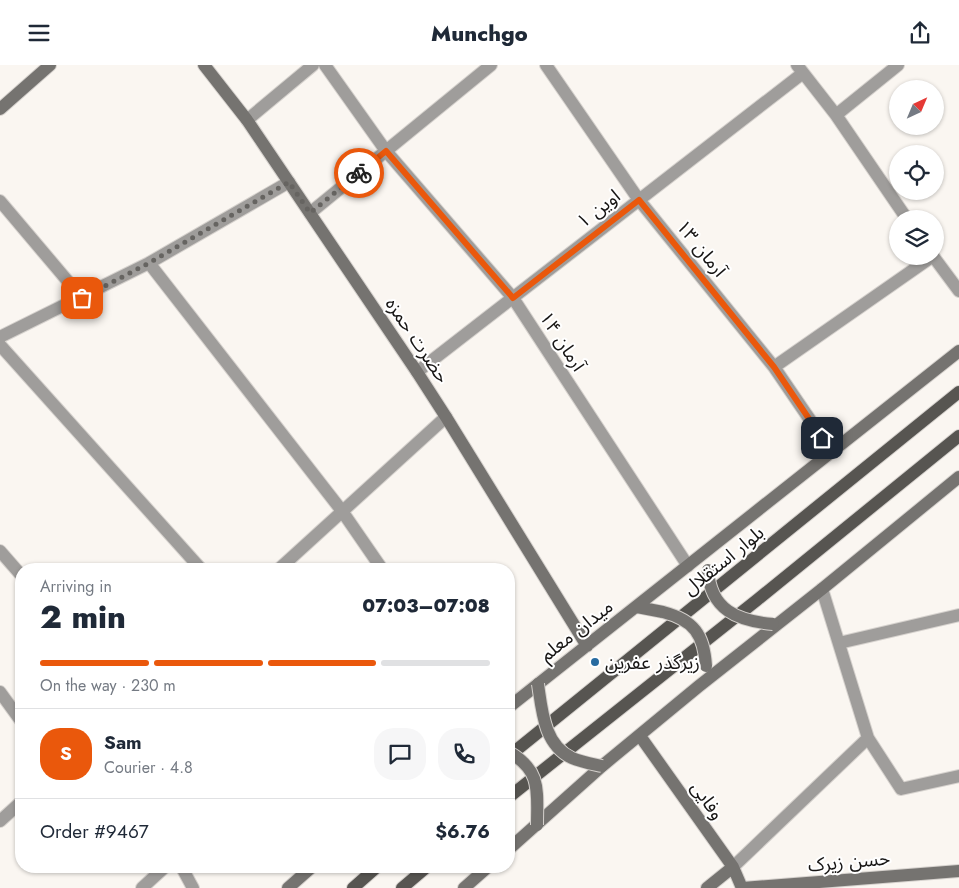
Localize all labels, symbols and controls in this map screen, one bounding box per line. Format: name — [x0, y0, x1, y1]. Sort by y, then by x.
text: Munchgo — [431, 17, 528, 49]
icon: menu — [25, 19, 53, 47]
icon: share — [906, 19, 934, 47]
north arrow — [889, 80, 944, 135]
map controls — [889, 80, 944, 265]
button: locate — [889, 145, 944, 200]
courier — [334, 148, 384, 198]
icon: bike — [345, 159, 373, 187]
street label: اوین ۱ — [571, 183, 626, 234]
button: layers — [889, 210, 944, 265]
street label: آرمان ۱۳ — [670, 214, 734, 284]
pin — [61, 277, 103, 319]
icon: bag — [68, 284, 96, 312]
street label: حضرت حمزه — [379, 292, 456, 388]
street label: آرمان ۱۴ — [533, 306, 593, 378]
pin — [801, 417, 843, 459]
icon: home — [808, 424, 836, 452]
street label: بلوار استقلال — [677, 519, 770, 602]
text: Arriving in — [40, 575, 112, 598]
text: 07:03–07:08 — [362, 592, 490, 619]
street label: میدان معلم — [534, 593, 619, 669]
text: 2 min — [40, 594, 126, 640]
place label: زیرگذر عفرین — [605, 649, 700, 676]
marker: زیرگذر عفرین — [589, 656, 601, 668]
text: On the way · 230 m — [40, 674, 176, 697]
button: chat — [374, 728, 426, 780]
button: phone — [438, 728, 490, 780]
text: Sam — [104, 729, 142, 756]
text: S — [60, 740, 72, 767]
text: Courier · 4.8 — [104, 756, 193, 779]
street label: وفایی — [684, 775, 731, 825]
text: Order #9467 — [40, 818, 149, 845]
text: $6.76 — [435, 818, 490, 845]
street label: حسن زیرک — [807, 844, 891, 879]

